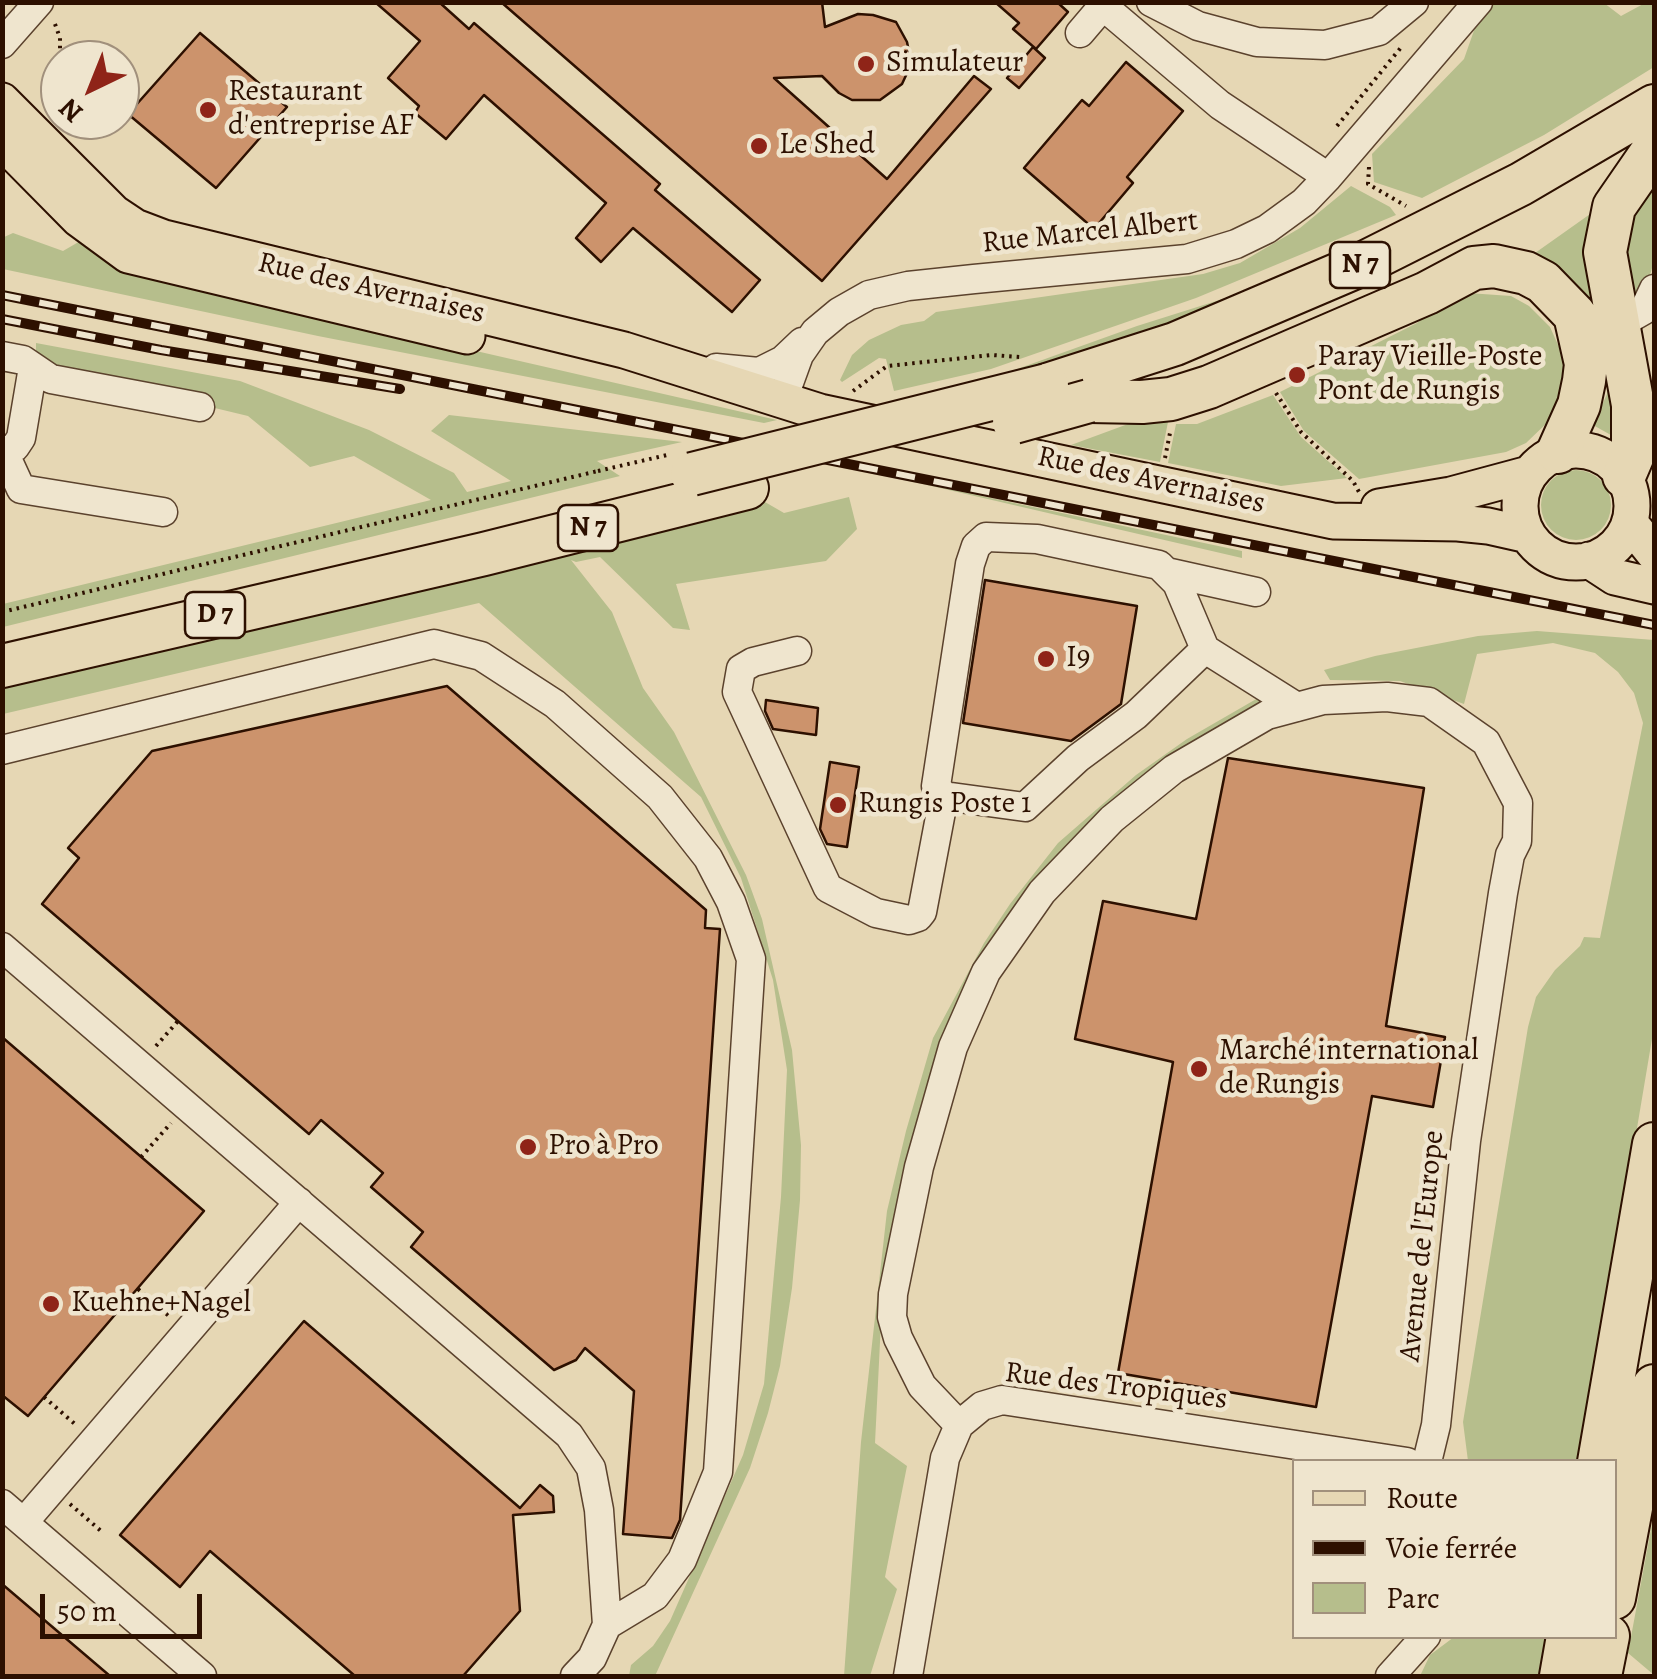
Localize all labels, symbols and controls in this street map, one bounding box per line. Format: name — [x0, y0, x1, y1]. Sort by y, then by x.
north arrow — [40, 40, 140, 140]
place label: Simulateur — [886, 46, 1024, 82]
marker: Simulateur — [855, 53, 877, 75]
place label: Restaurant d'entreprise AF — [228, 75, 414, 146]
text: N — [50, 90, 91, 131]
marker: Restaurant d'entreprise AF — [197, 99, 219, 121]
place label: Le Shed — [779, 128, 875, 164]
marker: Le Shed — [748, 135, 770, 157]
street label: Rue Marcel Albert — [980, 204, 1200, 262]
road number: N 7 — [1330, 242, 1390, 288]
street label: Rue des Avernaises — [254, 245, 488, 333]
place label: Paray Vieille-Poste Pont de Rungis — [1317, 340, 1542, 410]
marker: Paray Vieille-Poste Pont de Rungis — [1286, 364, 1308, 386]
street label: Rue des Avernaises — [1034, 439, 1268, 523]
road number: N 7 — [558, 505, 618, 551]
road number: D 7 — [185, 592, 245, 638]
place label: I9 — [1066, 641, 1090, 677]
marker: I9 — [1035, 648, 1057, 670]
place label: Rungis Poste 1 — [858, 787, 1031, 823]
marker: Rungis Poste 1 — [827, 794, 849, 816]
place label: Marché international de Rungis — [1219, 1034, 1479, 1104]
marker: Marché international de Rungis — [1188, 1058, 1210, 1080]
place label: Pro à Pro — [548, 1129, 659, 1165]
street label: Avenue de l'Europe — [1393, 1129, 1453, 1363]
marker: Pro à Pro — [517, 1136, 539, 1158]
place label: Kuehne+Nagel — [71, 1286, 251, 1322]
marker: Kuehne+Nagel — [40, 1293, 62, 1315]
street label: Rue des Tropiques — [1003, 1356, 1229, 1418]
legend — [1292, 1459, 1617, 1639]
text: Route — [1386, 1478, 1458, 1518]
text: Voie ferrée — [1386, 1528, 1517, 1568]
scale bar — [45, 1574, 208, 1636]
text: Parc — [1386, 1578, 1440, 1618]
text: 50 m — [57, 1591, 117, 1631]

